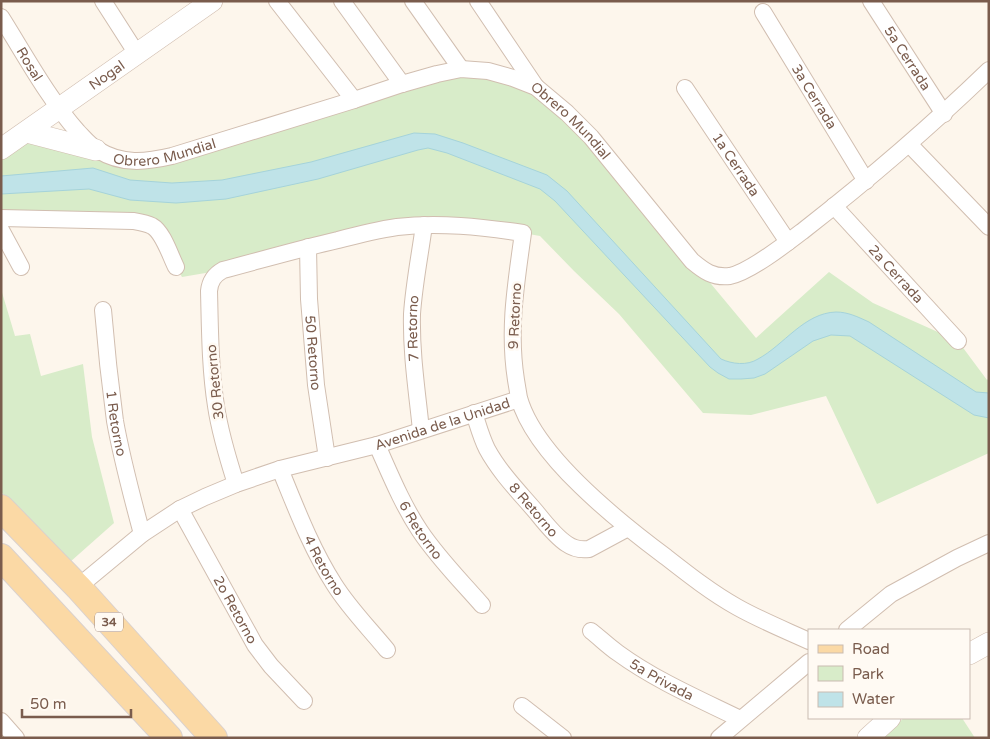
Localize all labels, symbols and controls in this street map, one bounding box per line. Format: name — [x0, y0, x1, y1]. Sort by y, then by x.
street label: 5a Cerrada — [881, 23, 935, 93]
street label: Rosal — [13, 44, 47, 84]
street label: Nogal — [85, 57, 128, 93]
street label: 3a Cerrada — [788, 61, 841, 132]
street label: Obrero Mundial — [527, 78, 614, 163]
street label: 1a Cerrada — [709, 129, 764, 200]
street label: Obrero Mundial — [111, 135, 218, 169]
street label: 2a Cerrada — [865, 241, 927, 306]
street label: 9 Retorno — [505, 282, 525, 350]
street label: 7 Retorno — [403, 294, 422, 362]
street label: 50 Retorno — [302, 315, 325, 392]
street label: 30 Retorno — [203, 344, 227, 420]
street label: 1 Retorno — [103, 389, 130, 458]
street label: Avenida de la Unidad — [373, 394, 512, 454]
street label: 8 Retorno — [506, 479, 562, 541]
street label: 6 Retorno — [396, 498, 446, 563]
street label: 4 Retorno — [300, 532, 348, 599]
street label: 2o Retorno — [210, 573, 261, 647]
road number: 34 — [95, 612, 123, 632]
legend — [808, 629, 970, 719]
text: Road — [852, 640, 890, 658]
street label: 5a Privada — [626, 655, 697, 704]
text: Park — [852, 665, 884, 683]
scale bar — [22, 686, 131, 718]
text: Water — [852, 690, 895, 708]
text: 50 m — [30, 695, 67, 713]

